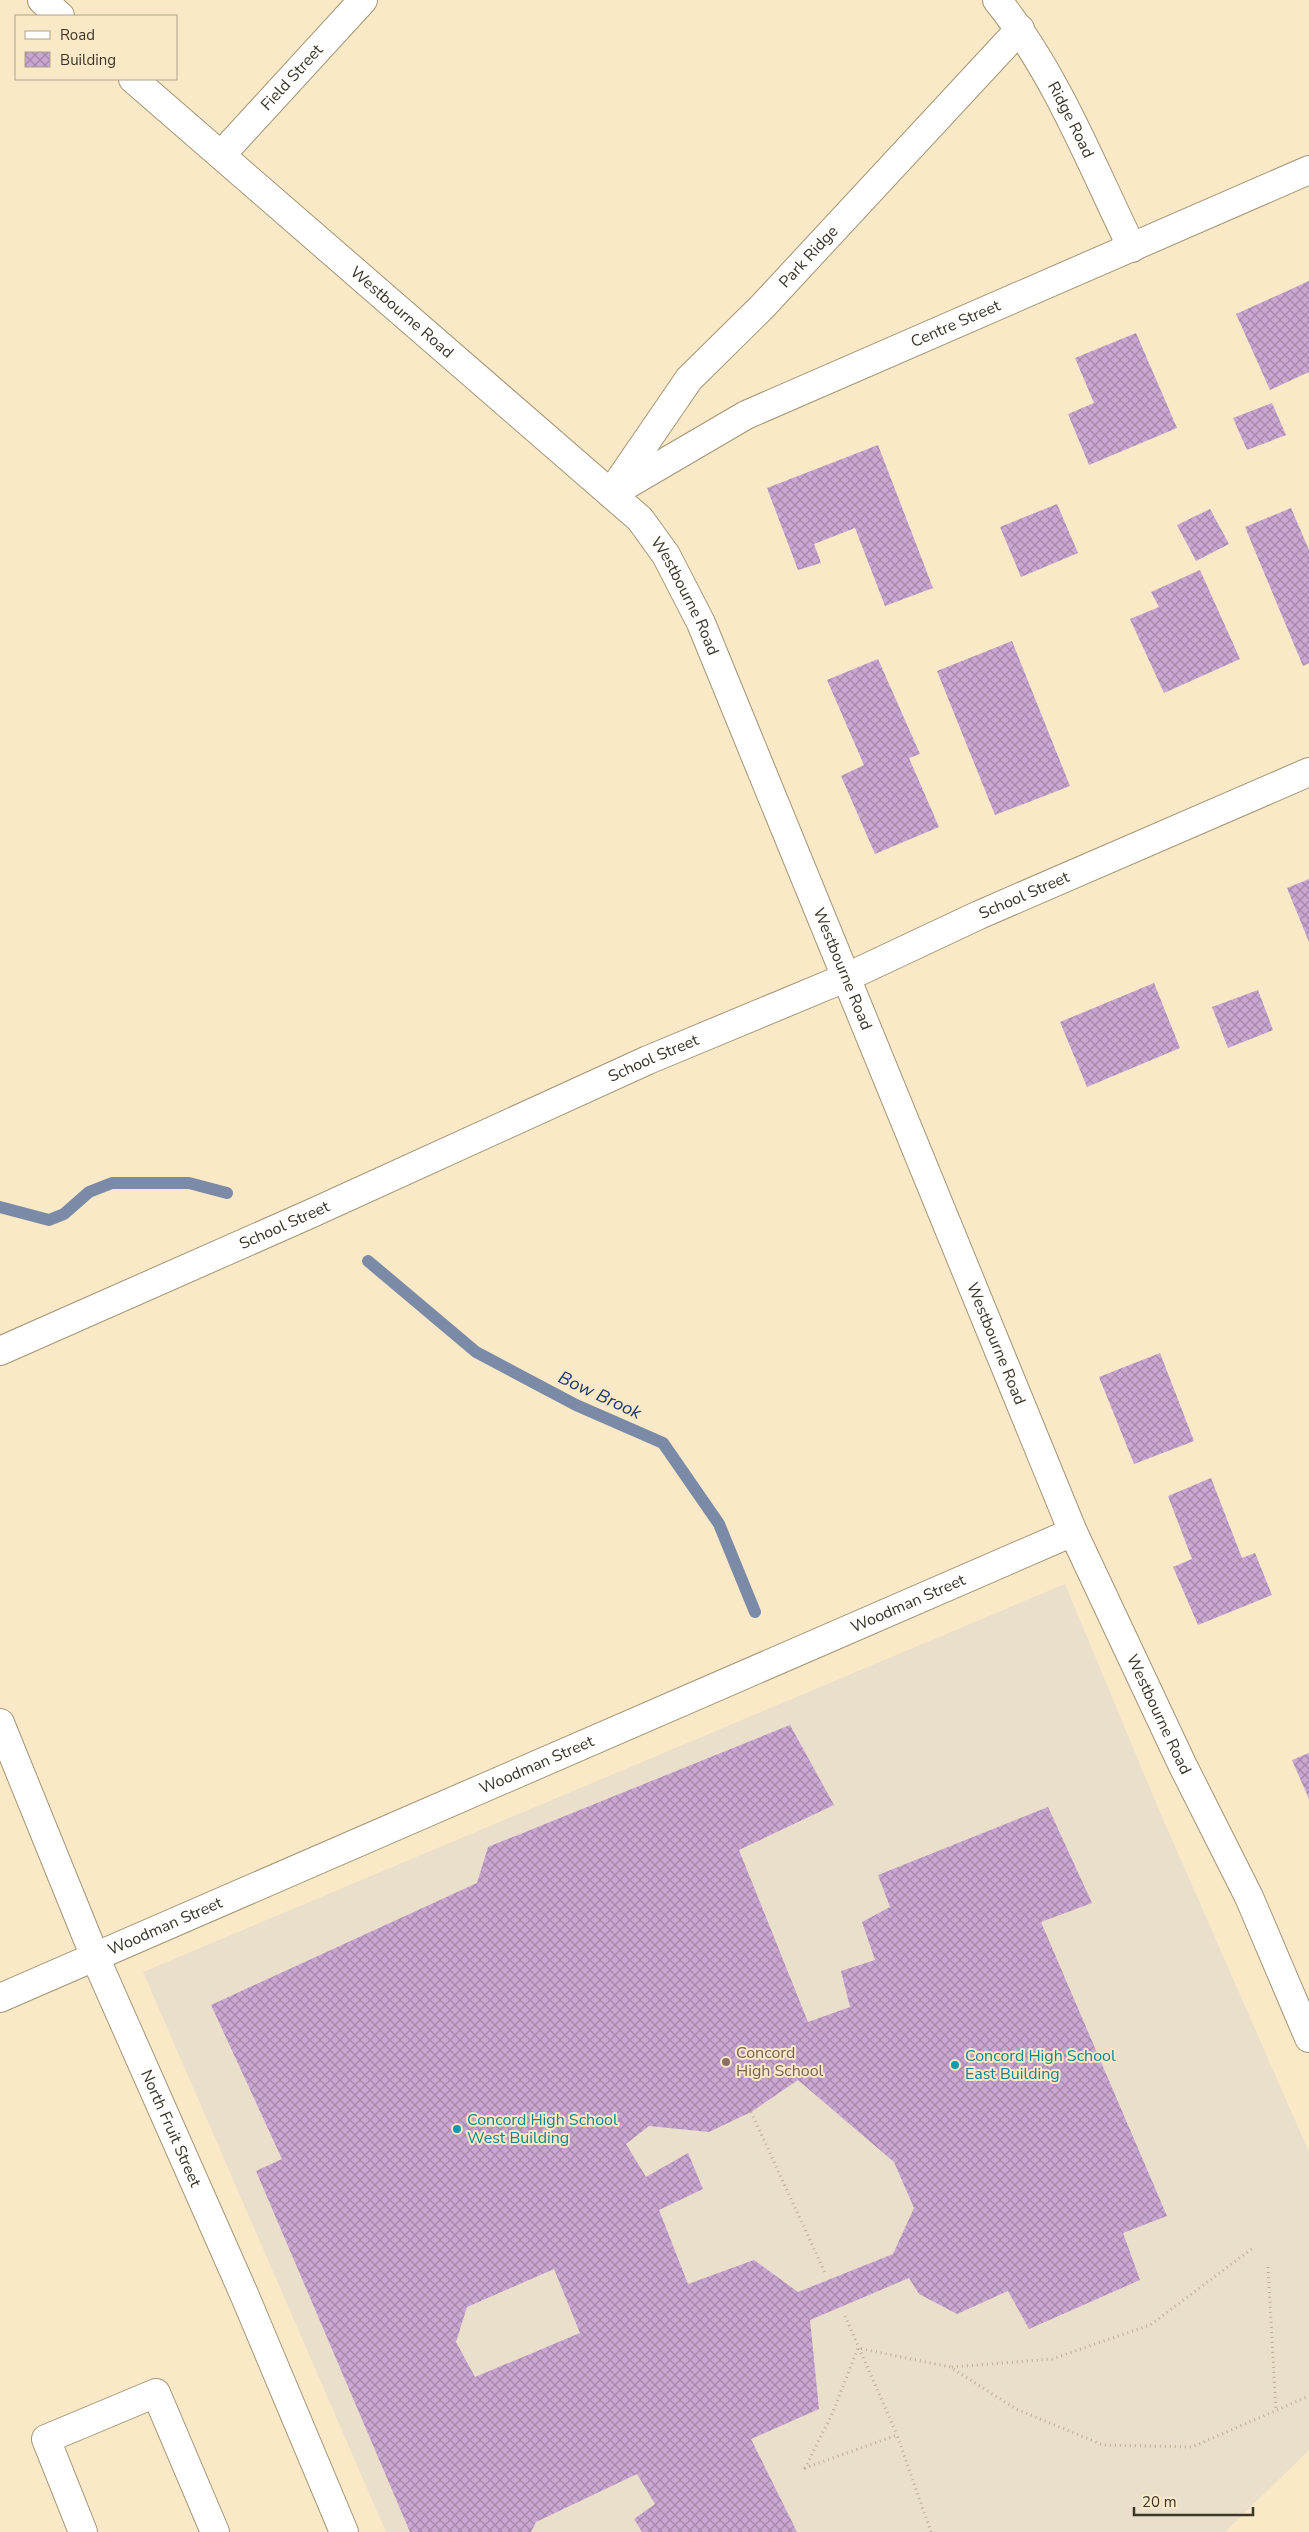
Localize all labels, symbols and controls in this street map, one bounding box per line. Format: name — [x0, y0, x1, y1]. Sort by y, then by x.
legend — [15, 15, 178, 80]
text: Road — [60, 25, 95, 45]
street label: Field Street — [256, 39, 328, 116]
text: Building — [60, 50, 116, 70]
street label: Ridge Road — [1042, 78, 1099, 162]
street label: Park Ridge — [774, 221, 843, 293]
street label: Westbourne Road — [345, 261, 458, 363]
street label: Centre Street — [907, 295, 1004, 353]
street label: Westbourne Road — [645, 532, 724, 659]
street label: School Street — [975, 866, 1073, 925]
street label: Westbourne Road — [808, 904, 877, 1033]
street label: School Street — [605, 1029, 702, 1088]
street label: School Street — [236, 1195, 334, 1255]
street label: Westbourne Road — [961, 1279, 1031, 1408]
water label: Bow Brook — [554, 1365, 646, 1425]
street label: Woodman Street — [847, 1569, 969, 1638]
street label: Westbourne Road — [1121, 1651, 1197, 1778]
street label: Woodman Street — [476, 1730, 598, 1800]
street label: Woodman Street — [104, 1892, 226, 1961]
place label: Concord High School — [736, 2042, 824, 2082]
place label: Concord High School East Building — [965, 2045, 1116, 2085]
marker: Concord High School — [720, 2056, 732, 2068]
marker: Concord High School East Building — [949, 2059, 961, 2071]
street label: North Fruit Street — [135, 2066, 207, 2191]
place label: Concord High School West Building — [467, 2109, 618, 2149]
marker: Concord High School West Building — [451, 2123, 463, 2135]
scale bar — [1134, 2484, 1253, 2516]
text: 20 m — [1142, 2492, 1177, 2512]

